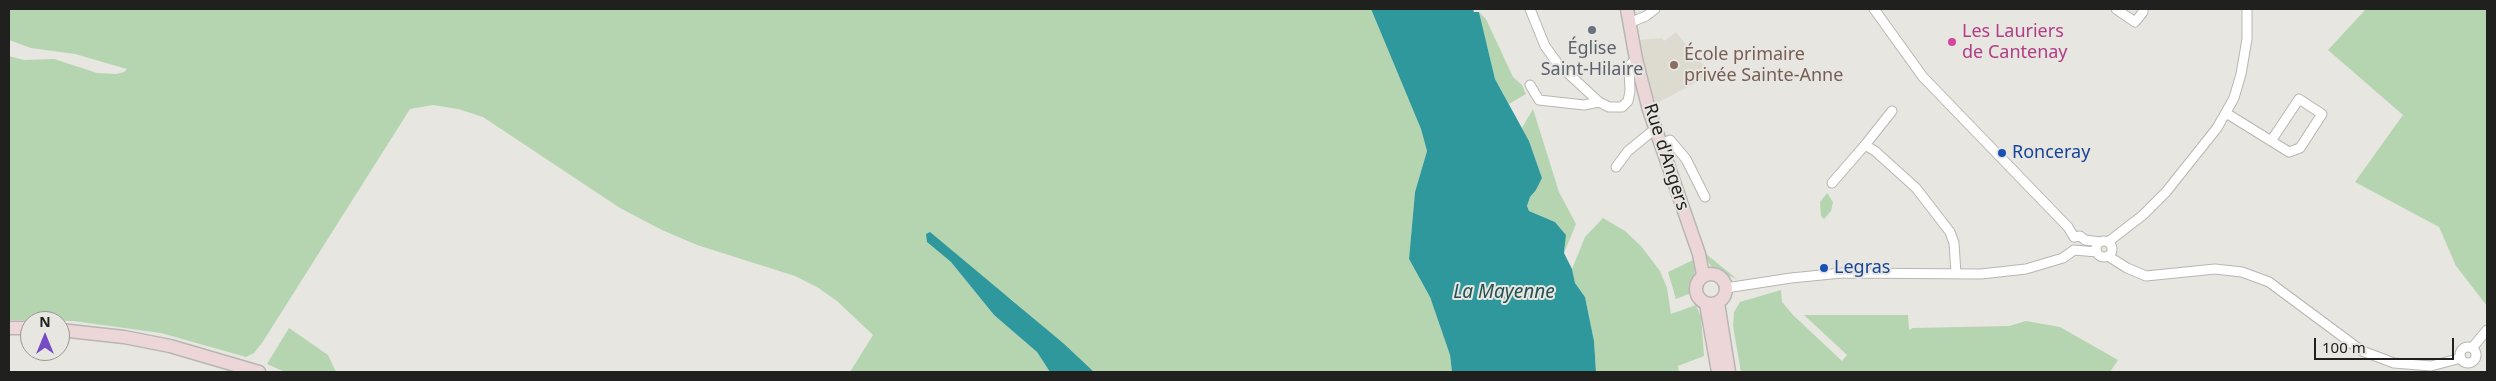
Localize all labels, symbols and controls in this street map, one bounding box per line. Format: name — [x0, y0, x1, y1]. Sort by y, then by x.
place label: Les Lauriers de Cantenay — [1962, 21, 2068, 64]
marker: Église Saint-Hilaire — [1586, 24, 1598, 36]
marker: Les Lauriers de Cantenay — [1946, 36, 1958, 48]
place label: Église Saint-Hilaire — [1541, 38, 1643, 80]
place label: École primaire privée Sainte-Anne — [1684, 44, 1843, 86]
marker: École primaire privée Sainte-Anne — [1668, 59, 1680, 71]
street label: Rue d'Angers — [1639, 101, 1693, 213]
place label: Ronceray — [2012, 142, 2090, 164]
marker: Ronceray — [1996, 147, 2008, 159]
place label: Legras — [1834, 257, 1890, 279]
marker: Legras — [1818, 262, 1830, 274]
water label: La Mayenne — [1453, 282, 1555, 304]
north arrow — [20, 311, 70, 361]
text: N — [39, 312, 51, 331]
scale bar — [2316, 328, 2456, 360]
text: 100 m — [2322, 337, 2366, 357]

